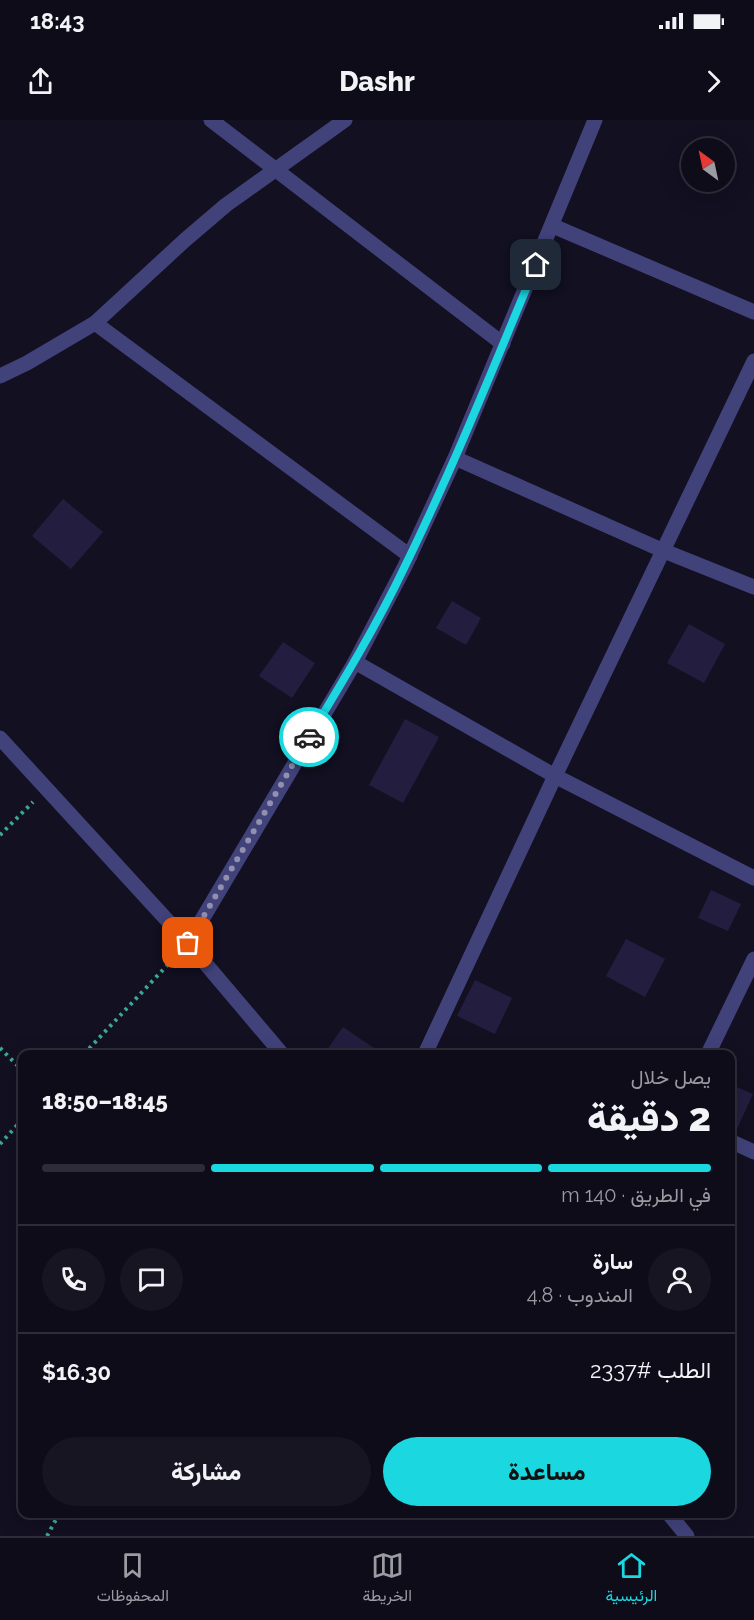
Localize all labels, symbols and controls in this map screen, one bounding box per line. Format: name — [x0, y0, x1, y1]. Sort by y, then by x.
text: 18:43 — [30, 8, 84, 34]
icon: share — [24, 65, 57, 98]
icon: forward — [697, 65, 730, 98]
text: Dashr — [339, 66, 415, 97]
north arrow — [681, 138, 735, 192]
map controls — [681, 138, 735, 192]
pin — [510, 239, 561, 290]
icon: home — [519, 248, 552, 281]
courier — [279, 707, 339, 767]
icon: car — [293, 721, 326, 754]
pin — [162, 917, 213, 968]
icon: bag — [171, 926, 204, 959]
text: يصل خلال — [631, 1065, 711, 1089]
text: 18:45–18:50 — [42, 1088, 168, 1114]
text: 2 دقيقة — [587, 1094, 711, 1140]
text: في الطريق · 140 m — [561, 1183, 711, 1207]
button: phone — [42, 1248, 105, 1311]
button: chat — [120, 1248, 183, 1311]
text: سارة — [592, 1248, 633, 1274]
button: person — [648, 1248, 711, 1311]
text: المندوب · 4.8 — [527, 1283, 633, 1307]
text: الطلب #2337 — [590, 1357, 711, 1383]
text: $16.30 — [42, 1359, 111, 1385]
button: مشاركة — [42, 1437, 371, 1506]
button: مساعدة — [383, 1437, 711, 1506]
tab: المحفوظات — [97, 1549, 169, 1610]
tab: الخريطة — [362, 1549, 412, 1610]
tab: الرئيسية — [605, 1549, 657, 1610]

